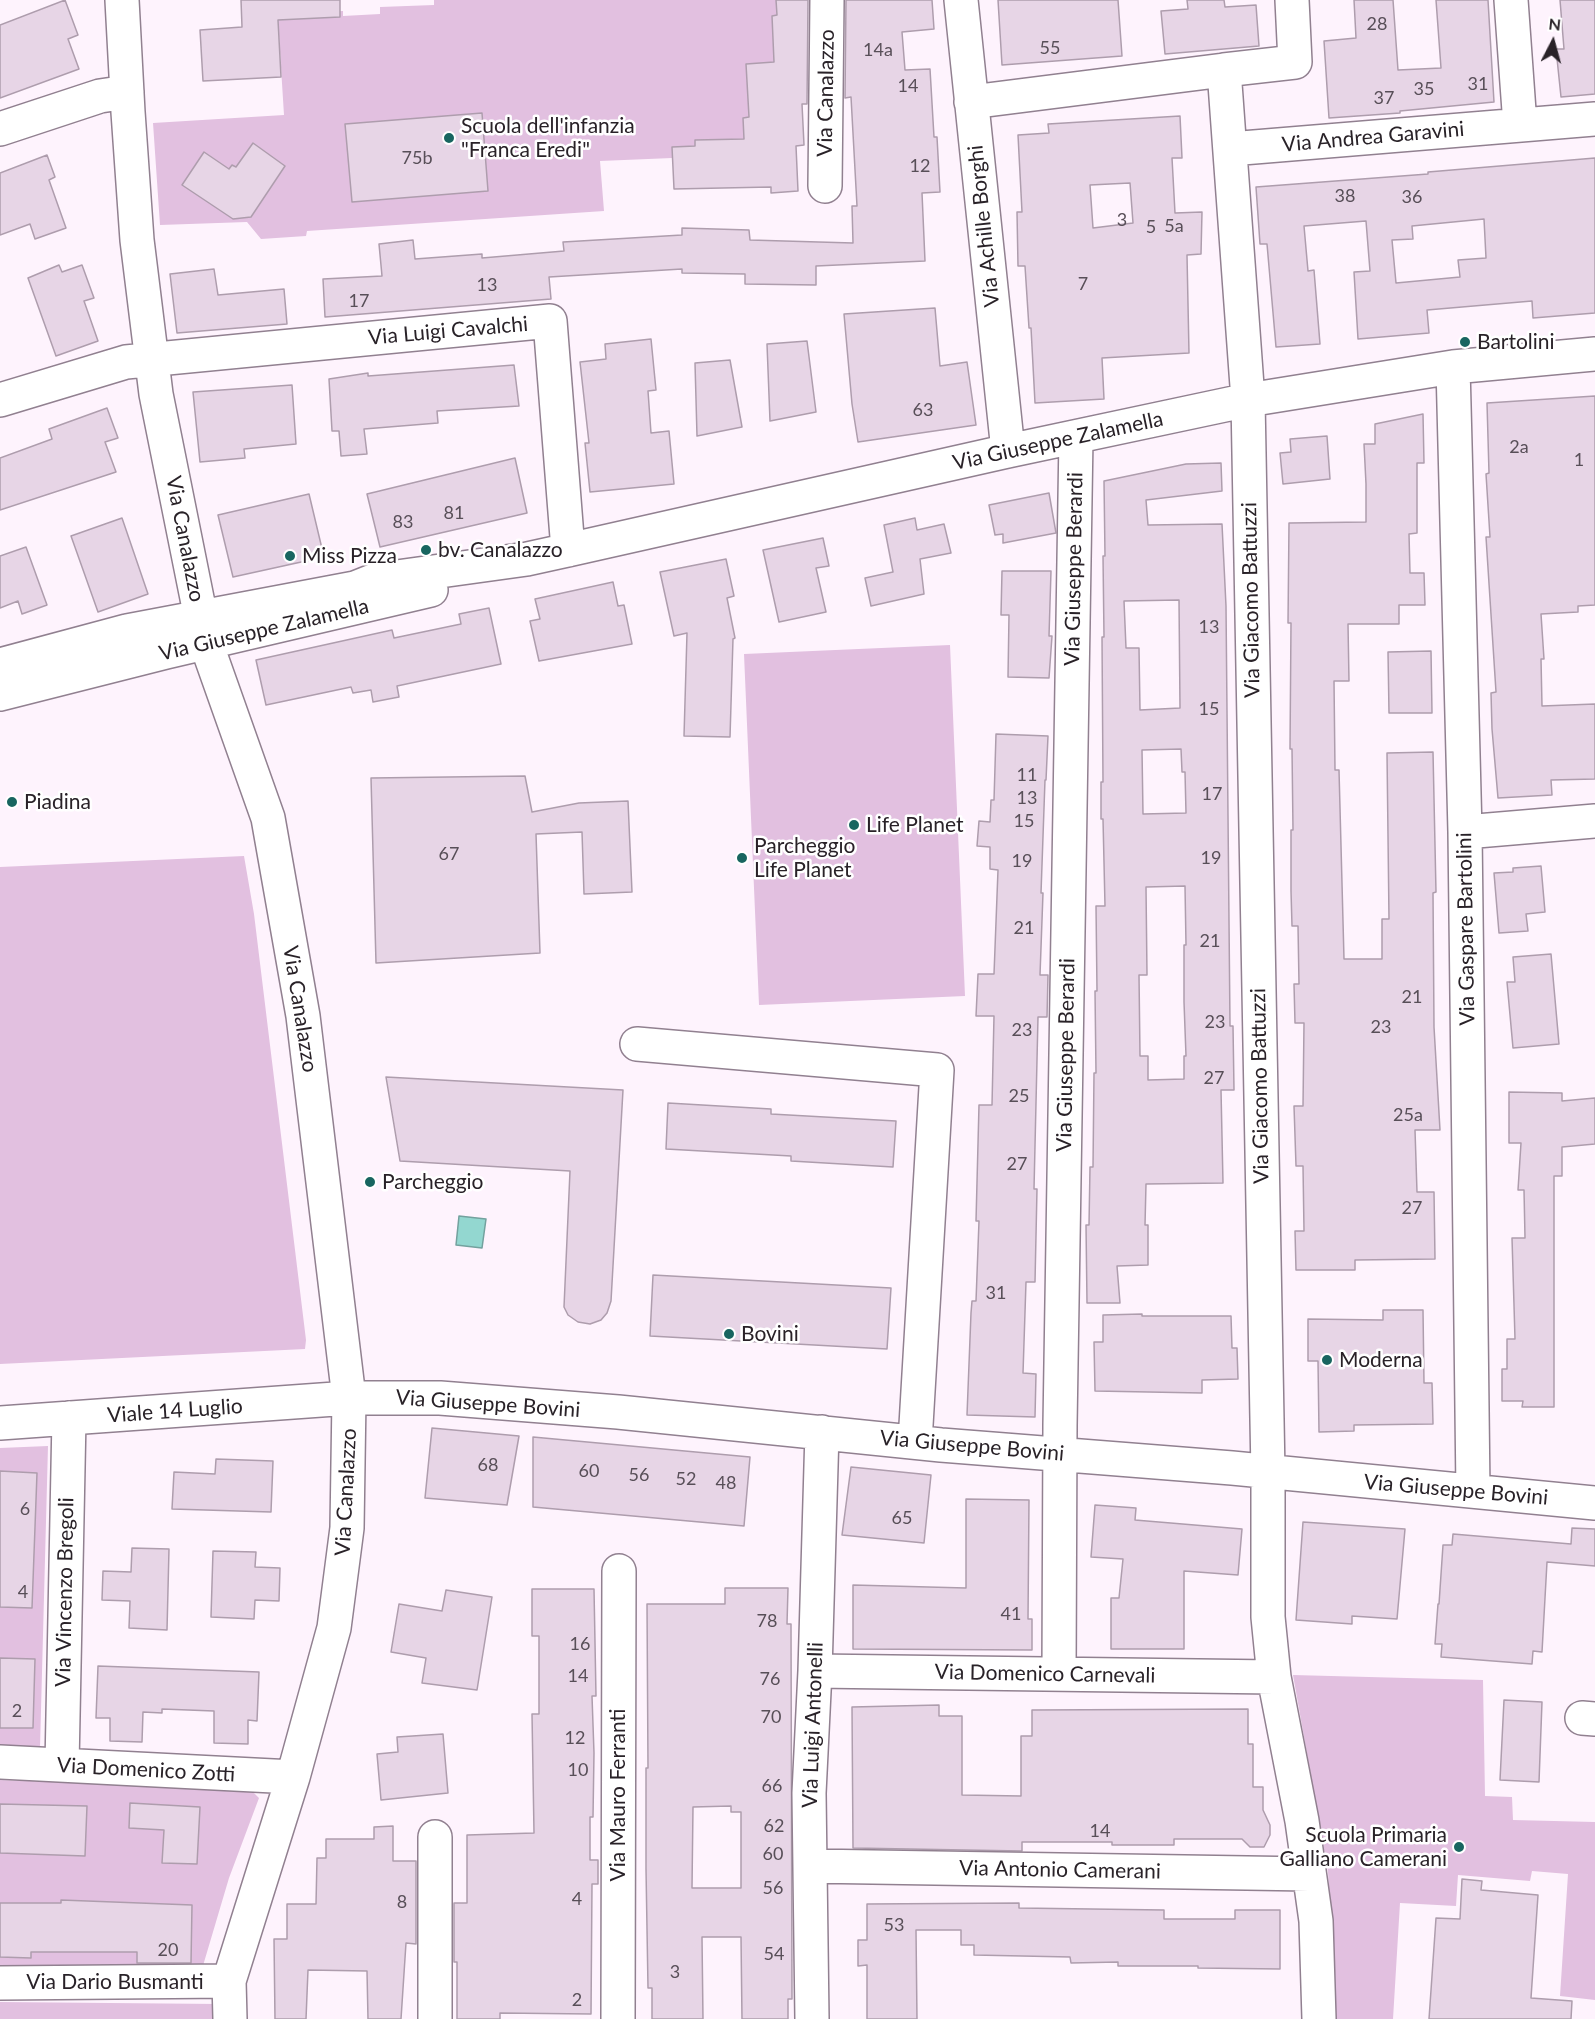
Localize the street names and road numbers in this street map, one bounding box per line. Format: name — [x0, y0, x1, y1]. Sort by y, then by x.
street label: Via Canalazzo — [812, 29, 840, 157]
street label: Via Andrea Garavini — [1281, 116, 1465, 158]
street label: Via Achille Borghi — [963, 144, 1005, 308]
street label: Via Luigi Cavalchi — [367, 311, 529, 351]
street label: Via Giuseppe Zalamella — [951, 406, 1165, 476]
street label: Via Giuseppe Berardi — [1060, 472, 1088, 666]
street label: Via Canalazzo — [160, 474, 210, 604]
street label: Via Giacomo Battuzzi — [1237, 502, 1265, 698]
street label: Via Giuseppe Zalamella — [157, 594, 371, 666]
street label: Via Gaspare Bartolini — [1452, 832, 1480, 1026]
street label: Via Canalazzo — [278, 944, 322, 1074]
street label: Via Giuseppe Berardi — [1052, 958, 1080, 1152]
street label: Via Giacomo Battuzzi — [1246, 988, 1274, 1184]
street label: Via Giuseppe Bovini — [395, 1385, 581, 1423]
street label: Viale 14 Luglio — [107, 1394, 243, 1428]
street label: Via Giuseppe Bovini — [879, 1425, 1065, 1467]
street label: Via Canalazzo — [330, 1428, 362, 1556]
street label: Via Giuseppe Bovini — [1363, 1469, 1549, 1511]
street label: Via Vincenzo Bregoli — [51, 1497, 79, 1687]
street label: Via Luigi Antonelli — [798, 1641, 828, 1809]
street label: Via Domenico Carnevali — [934, 1659, 1156, 1689]
street label: Via Mauro Ferranti — [605, 1708, 631, 1882]
street label: Via Domenico Zotti — [56, 1753, 236, 1787]
street label: Via Antonio Camerani — [959, 1856, 1161, 1884]
street label: Via Dario Busmanti — [26, 1969, 204, 1995]

